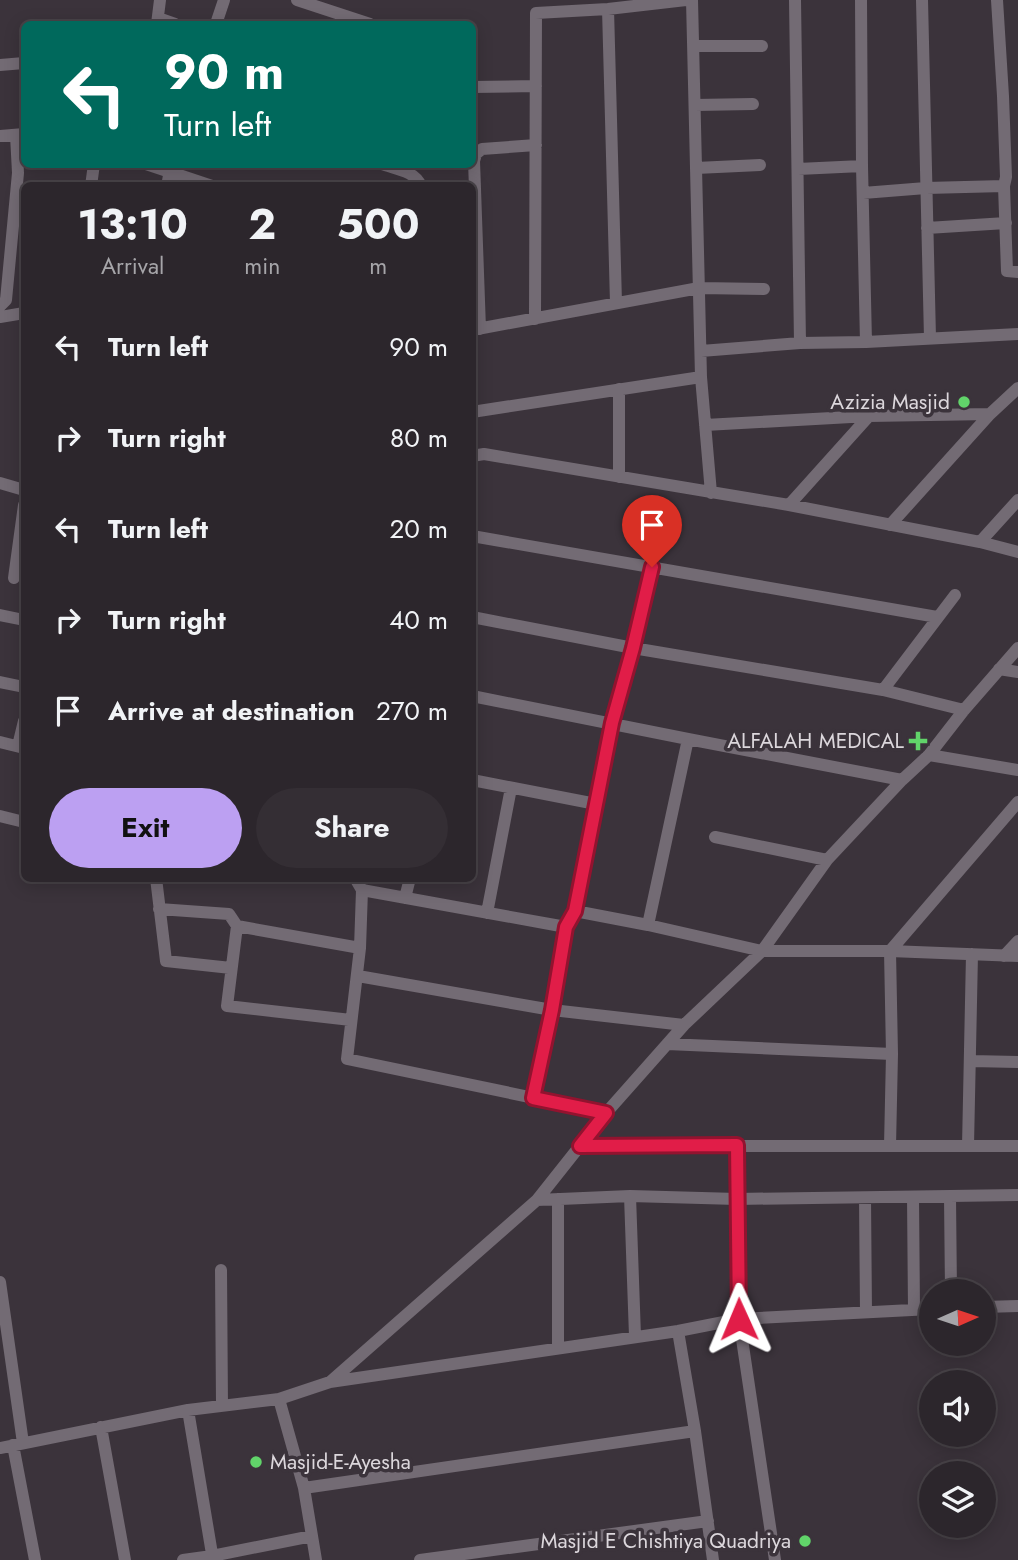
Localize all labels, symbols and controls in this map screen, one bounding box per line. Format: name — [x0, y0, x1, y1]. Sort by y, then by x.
text: 90 m — [164, 37, 284, 107]
icon: left — [49, 49, 140, 140]
text: Turn left — [164, 102, 271, 148]
text: 13:10 — [78, 194, 188, 255]
text: 2 — [248, 194, 276, 255]
text: 500 — [337, 194, 419, 255]
text: Arrival — [101, 249, 164, 283]
text: min — [244, 249, 280, 283]
text: m — [369, 249, 387, 283]
icon: left — [49, 328, 87, 366]
text: Turn left — [108, 328, 208, 366]
text: 90 m — [389, 328, 448, 366]
place label: Azizia Masjid — [830, 387, 950, 417]
marker: Azizia Masjid — [956, 394, 972, 410]
icon: right — [49, 419, 87, 457]
text: Turn right — [108, 419, 226, 457]
text: 80 m — [390, 419, 448, 457]
pin — [622, 495, 682, 567]
icon: arrive — [633, 506, 671, 544]
icon: left — [49, 510, 87, 548]
text: Turn left — [108, 510, 208, 548]
text: 20 m — [390, 510, 448, 548]
icon: right — [49, 601, 87, 639]
text: Turn right — [108, 601, 226, 639]
text: 40 m — [389, 601, 448, 639]
icon: arrive — [49, 692, 87, 730]
text: Arrive at destination — [108, 692, 355, 730]
text: 270 m — [376, 692, 448, 730]
place label: ALFALAH MEDICAL — [727, 726, 905, 756]
marker: ALFALAH MEDICAL — [910, 733, 926, 749]
button: Exit — [49, 788, 242, 868]
button: Share — [256, 788, 448, 868]
north arrow — [919, 1279, 996, 1356]
map controls — [919, 1279, 996, 1538]
position arrow — [702, 1282, 776, 1356]
button: sound — [919, 1370, 996, 1447]
place label: Masjid-E-Ayesha — [270, 1447, 411, 1477]
marker: Masjid-E-Ayesha — [248, 1454, 264, 1470]
button: layers — [919, 1461, 996, 1538]
place label: Masjid E Chishtiya Quadriya — [540, 1526, 791, 1556]
marker: Masjid E Chishtiya Quadriya — [797, 1533, 813, 1549]

